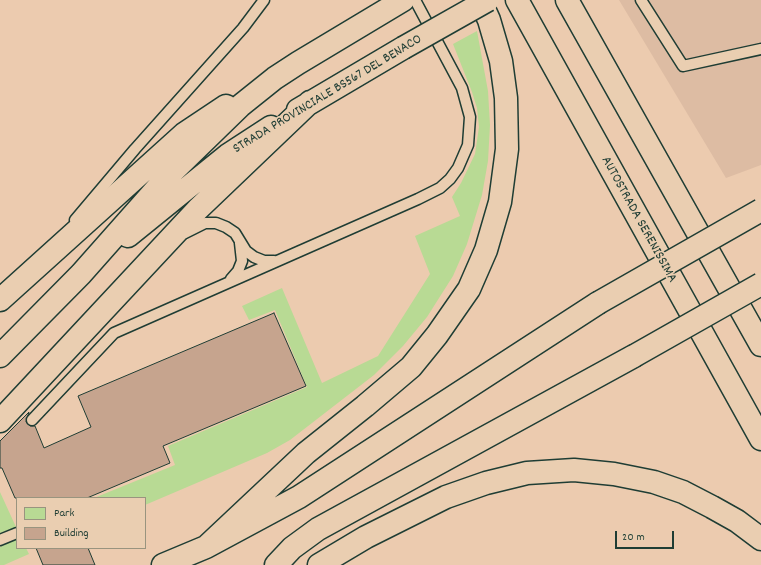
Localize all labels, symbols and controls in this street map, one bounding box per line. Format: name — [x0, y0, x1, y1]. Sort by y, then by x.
street label: STRADA PROVINCIALE BS567 DEL BENACO — [230, 32, 426, 158]
street label: AUTOSTRADA SERENISSIMA — [596, 154, 680, 286]
legend — [16, 497, 146, 549]
text: Park — [54, 505, 74, 522]
scale bar — [617, 523, 676, 549]
text: Building — [54, 525, 89, 542]
text: 20 m — [622, 529, 645, 546]

